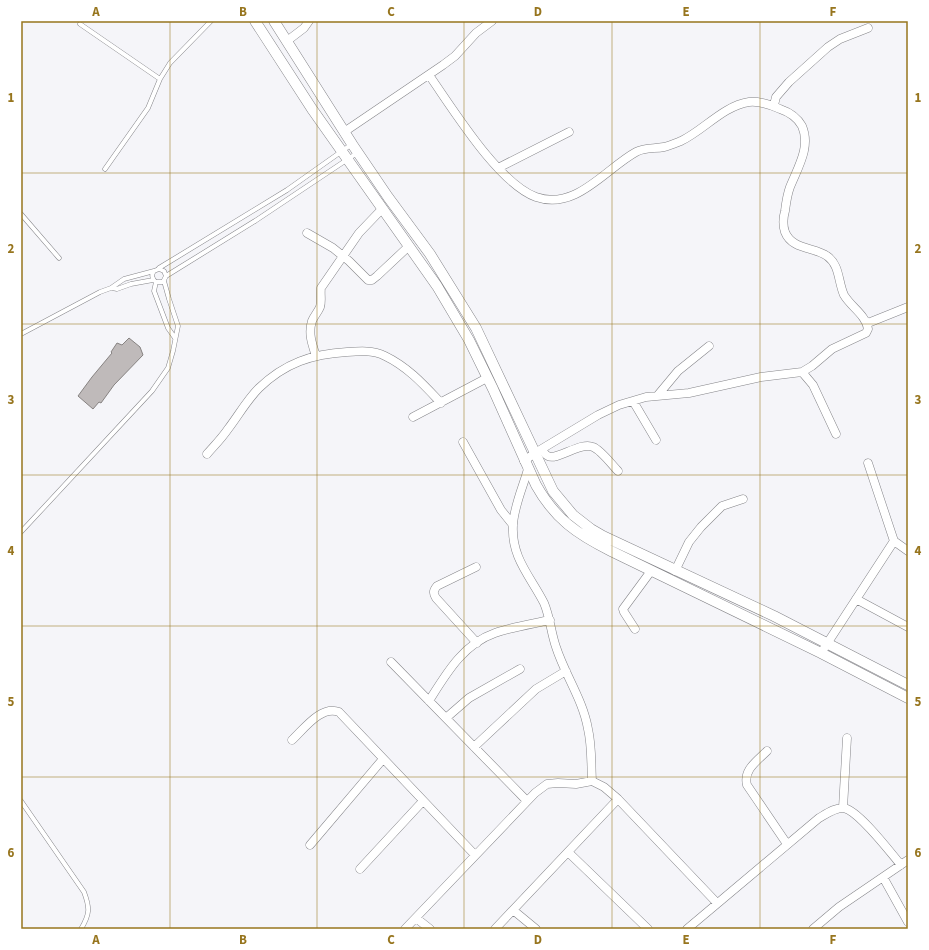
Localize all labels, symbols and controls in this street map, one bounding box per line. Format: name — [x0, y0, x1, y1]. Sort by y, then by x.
text: A — [91, 3, 100, 21]
text: B — [239, 3, 247, 21]
text: C — [387, 3, 395, 21]
text: D — [534, 3, 542, 21]
text: E — [682, 3, 690, 21]
text: F — [830, 3, 837, 21]
text: 1 — [8, 89, 15, 107]
text: 1 — [915, 89, 922, 107]
text: 2 — [8, 240, 15, 258]
text: 2 — [915, 240, 922, 258]
text: 3 — [8, 391, 15, 409]
text: 3 — [915, 391, 922, 409]
text: 4 — [8, 542, 15, 560]
text: 4 — [915, 542, 922, 560]
text: 5 — [8, 693, 15, 711]
text: 5 — [915, 693, 922, 711]
text: 6 — [8, 844, 15, 862]
text: 6 — [915, 844, 922, 862]
text: A — [91, 931, 100, 949]
text: B — [239, 931, 247, 949]
text: C — [387, 931, 395, 949]
text: D — [534, 931, 542, 949]
text: E — [682, 931, 690, 949]
text: F — [830, 931, 837, 949]

